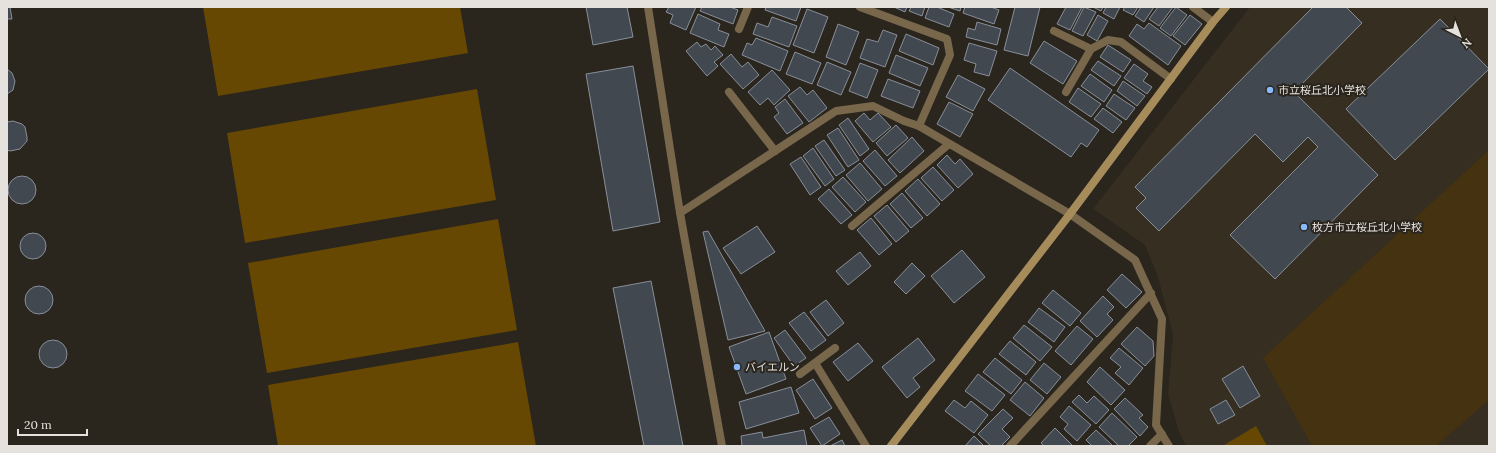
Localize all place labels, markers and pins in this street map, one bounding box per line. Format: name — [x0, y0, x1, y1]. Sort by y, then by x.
place label: 市立桜丘北小学校 — [1278, 83, 1366, 97]
marker: 市立桜丘北小学校 — [1265, 85, 1275, 95]
place label: 枚方市立桜丘北小学校 — [1312, 220, 1422, 234]
marker: 枚方市立桜丘北小学校 — [1299, 222, 1309, 232]
place label: バイエルン — [745, 360, 800, 374]
marker: バイエルン — [732, 362, 742, 372]

